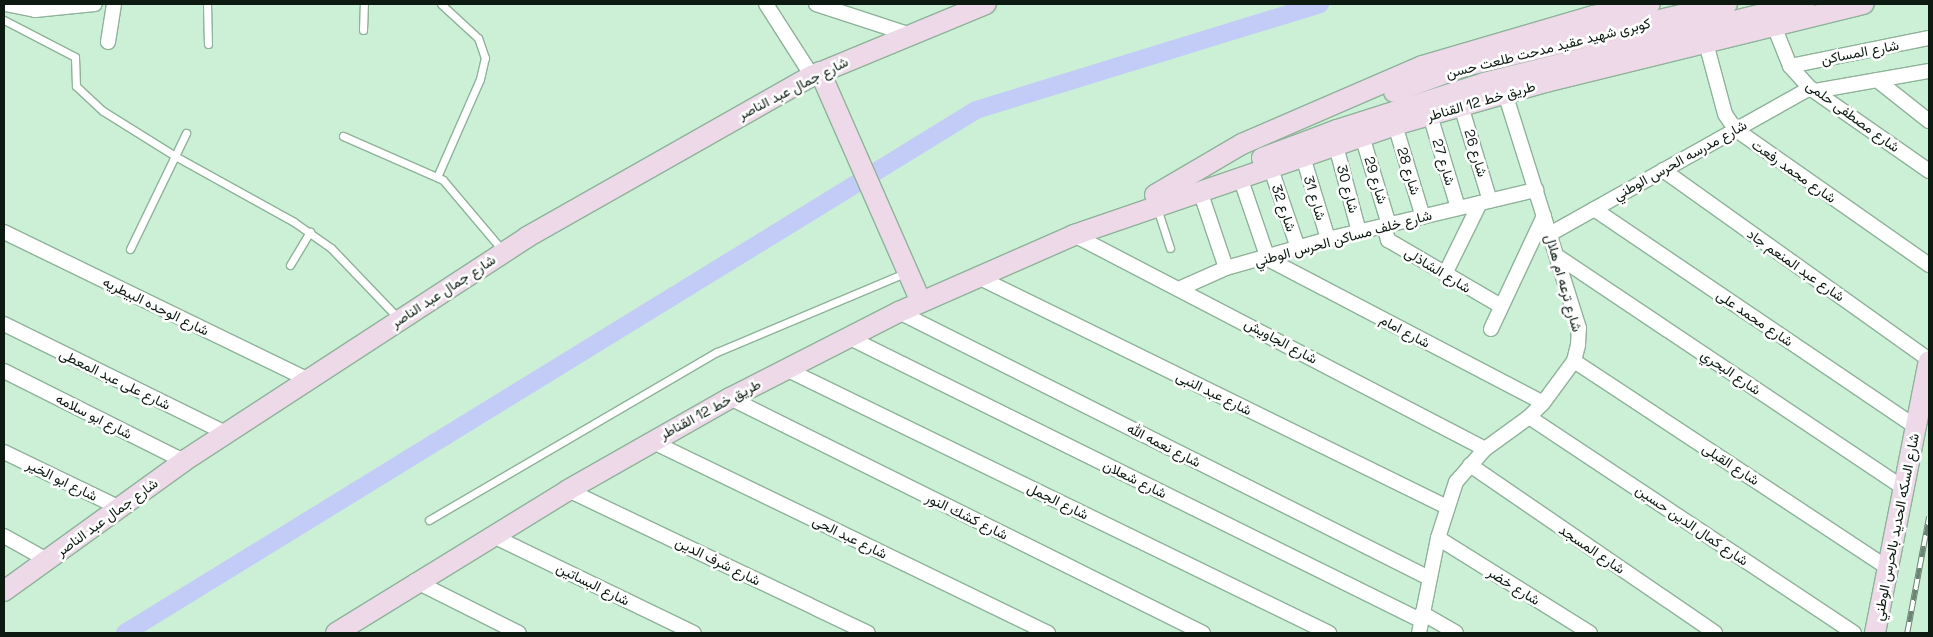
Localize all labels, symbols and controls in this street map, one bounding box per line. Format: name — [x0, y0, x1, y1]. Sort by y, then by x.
street label: كوبرى شهيد عقيد مدحت طلعت حسن — [1444, 14, 1652, 82]
street label: شارع المساكن — [1820, 36, 1900, 68]
street label: شارع جمال عبد الناصر — [735, 53, 851, 123]
street label: شارع مصطفى حلمى — [1803, 76, 1903, 156]
street label: طريق خط 12 القناطر — [1425, 77, 1537, 125]
street label: شارع مدرسه الحرس الوطني — [1610, 116, 1750, 204]
street label: شارع 26 — [1461, 127, 1491, 179]
street label: شارع محمد رفعت — [1749, 136, 1839, 206]
street label: شارع 27 — [1429, 137, 1459, 187]
street label: شارع 28 — [1394, 145, 1424, 197]
street label: شارع 29 — [1361, 154, 1391, 206]
street label: شارع 30 — [1334, 163, 1362, 215]
street label: شارع 31 — [1300, 174, 1330, 222]
street label: شارع 32 — [1268, 182, 1300, 234]
street label: شارع خلف مساكن الحرس الوطني — [1253, 206, 1433, 270]
street label: شارع عبد المنعم جاد — [1744, 225, 1848, 305]
street label: شارع ترعه ام هلال — [1542, 232, 1586, 334]
street label: شارع الشاذلى — [1402, 244, 1474, 296]
street label: شارع جمال عبد الناصر — [388, 251, 498, 331]
street label: شارع الوحده البيطريه — [100, 273, 212, 339]
street label: شارع محمد على — [1714, 286, 1796, 350]
street label: شارع امام — [1377, 311, 1433, 351]
street label: شارع الجاويش — [1242, 315, 1320, 367]
street label: شارع على عبد المعطى — [57, 345, 173, 413]
street label: شارع البحري — [1698, 346, 1764, 398]
street label: شارع عبد النبى — [1173, 367, 1255, 419]
street label: طريق خط 12 القناطر — [657, 375, 763, 443]
street label: شارع ابو سلامه — [53, 390, 135, 442]
street label: شارع نعمه الله — [1124, 419, 1204, 471]
street label: شارع السكه الحديد بالحرس الوطني — [1870, 432, 1922, 622]
street label: شارع القبلى — [1699, 439, 1763, 489]
street label: شارع ابو الخير — [24, 456, 100, 504]
street label: شارع شعلان — [1100, 456, 1170, 502]
street label: شارع جمال عبد الناصر — [53, 475, 161, 559]
street label: شارع الجمل — [1025, 479, 1091, 523]
street label: شارع كمال الدين حسين — [1632, 481, 1752, 569]
street label: شارع كشك النور — [923, 489, 1011, 543]
street label: شارع عبد الحى — [810, 512, 890, 562]
street label: شارع المسجد — [1556, 521, 1628, 577]
street label: شارع شرف الدين — [673, 533, 763, 589]
street label: شارع البساتين — [554, 559, 632, 609]
street label: شارع خضر — [1485, 563, 1543, 609]

